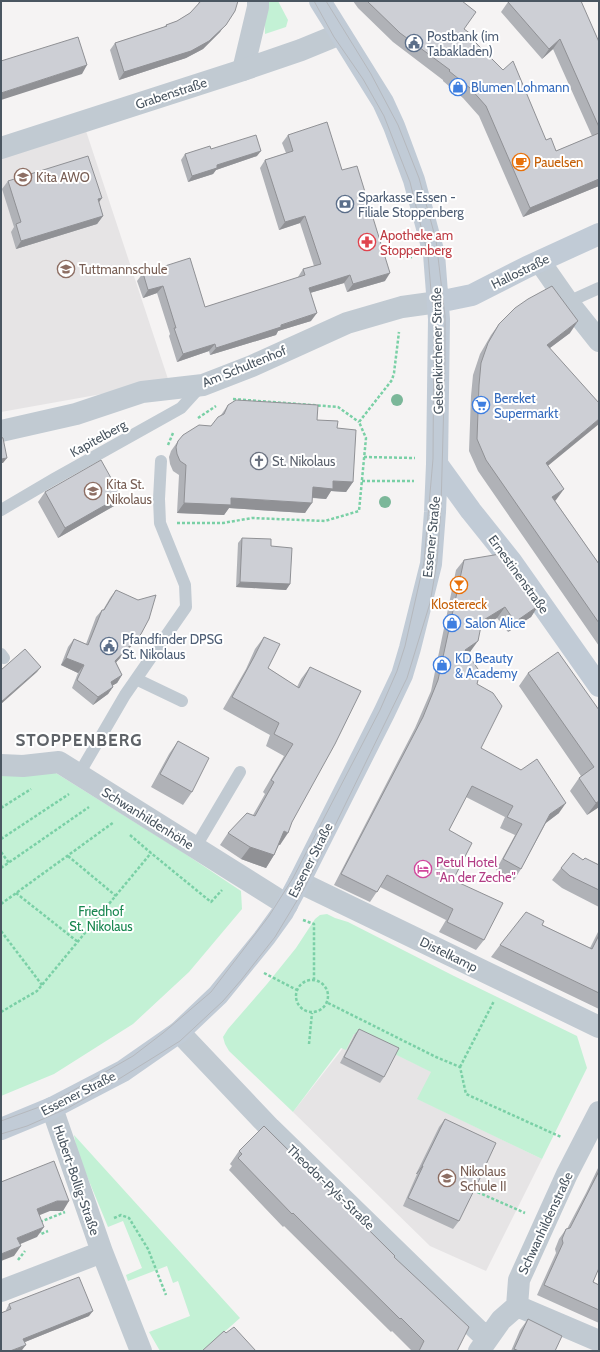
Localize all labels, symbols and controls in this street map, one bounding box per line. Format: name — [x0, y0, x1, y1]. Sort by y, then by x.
place label: Postbank (im Tabakladen) — [427, 28, 499, 59]
public building icon: Postbank (im Tabakladen) — [404, 33, 424, 53]
street label: Grabenstraße — [133, 74, 209, 112]
shop icon: Blumen Lohmann — [448, 77, 468, 97]
place label: Blumen Lohmann — [471, 79, 570, 95]
cafe icon: Pauelsen — [511, 152, 531, 172]
place label: Pauelsen — [534, 154, 583, 170]
school or university icon: Kita AWO — [13, 167, 33, 187]
place label: Kita AWO — [36, 169, 90, 185]
place label: Sparkasse Essen - Filiale Stoppenberg — [358, 189, 464, 220]
bank icon: Sparkasse Essen - Filiale Stoppenberg — [335, 194, 355, 214]
place label: Apotheke am Stoppenberg — [380, 227, 453, 258]
pharmacy icon: Apotheke am Stoppenberg — [357, 232, 377, 252]
street label: Hallostraße — [488, 250, 552, 292]
school or university icon: Tuttmannschule — [56, 259, 76, 279]
place label: Tuttmannschule — [79, 261, 168, 277]
street label: Gelsenkirchener Straße — [428, 287, 446, 415]
street label: Am Schultenhof — [200, 342, 289, 390]
place label: Bereket Supermarkt — [494, 390, 559, 421]
supermarket icon: Bereket Supermarkt — [471, 395, 491, 415]
street label: Kapitelberg — [67, 416, 129, 460]
church icon: St. Nikolaus — [249, 451, 269, 471]
place label: St. Nikolaus — [272, 453, 336, 469]
place label: Kita St. Nikolaus — [106, 476, 153, 507]
school or university icon: Kita St. Nikolaus — [83, 481, 103, 501]
street label: Essener Straße — [419, 495, 443, 578]
street label: Ernestinenstraße — [485, 532, 553, 617]
bar icon: Klostereck — [449, 575, 469, 595]
place label: Klostereck — [431, 596, 487, 612]
shop icon: Salon Alice — [442, 613, 462, 633]
place label: Salon Alice — [465, 615, 526, 631]
place label: Pfandfinder DPSG St. Nikolaus — [122, 631, 223, 662]
public building icon: Pfandfinder DPSG St. Nikolaus — [99, 636, 119, 656]
place label: KD Beauty & Academy — [455, 650, 518, 681]
shop icon: KD Beauty & Academy — [432, 655, 452, 675]
district label: STOPPENBERG — [15, 730, 143, 750]
street label: Schwanhildenhöhe — [99, 783, 197, 853]
street label: Essener Straße — [284, 820, 336, 900]
place label: Petul Hotel "An der Zeche" — [436, 854, 516, 885]
hotel icon: Petul Hotel "An der Zeche" — [413, 859, 433, 879]
park label: Friedhof St. Nikolaus — [69, 903, 133, 934]
street label: Distelkamp — [418, 933, 480, 975]
street label: Essener Straße — [38, 1067, 118, 1119]
street label: Hubert-Bollig-Straße — [51, 1123, 103, 1238]
street label: Theodor-Pyls-Straße — [284, 1141, 378, 1233]
place label: Nikolaus Schule II — [460, 1163, 507, 1194]
school or university icon: Nikolaus Schule II — [437, 1168, 457, 1188]
street label: Schwanhildenstraße — [514, 1169, 576, 1277]

